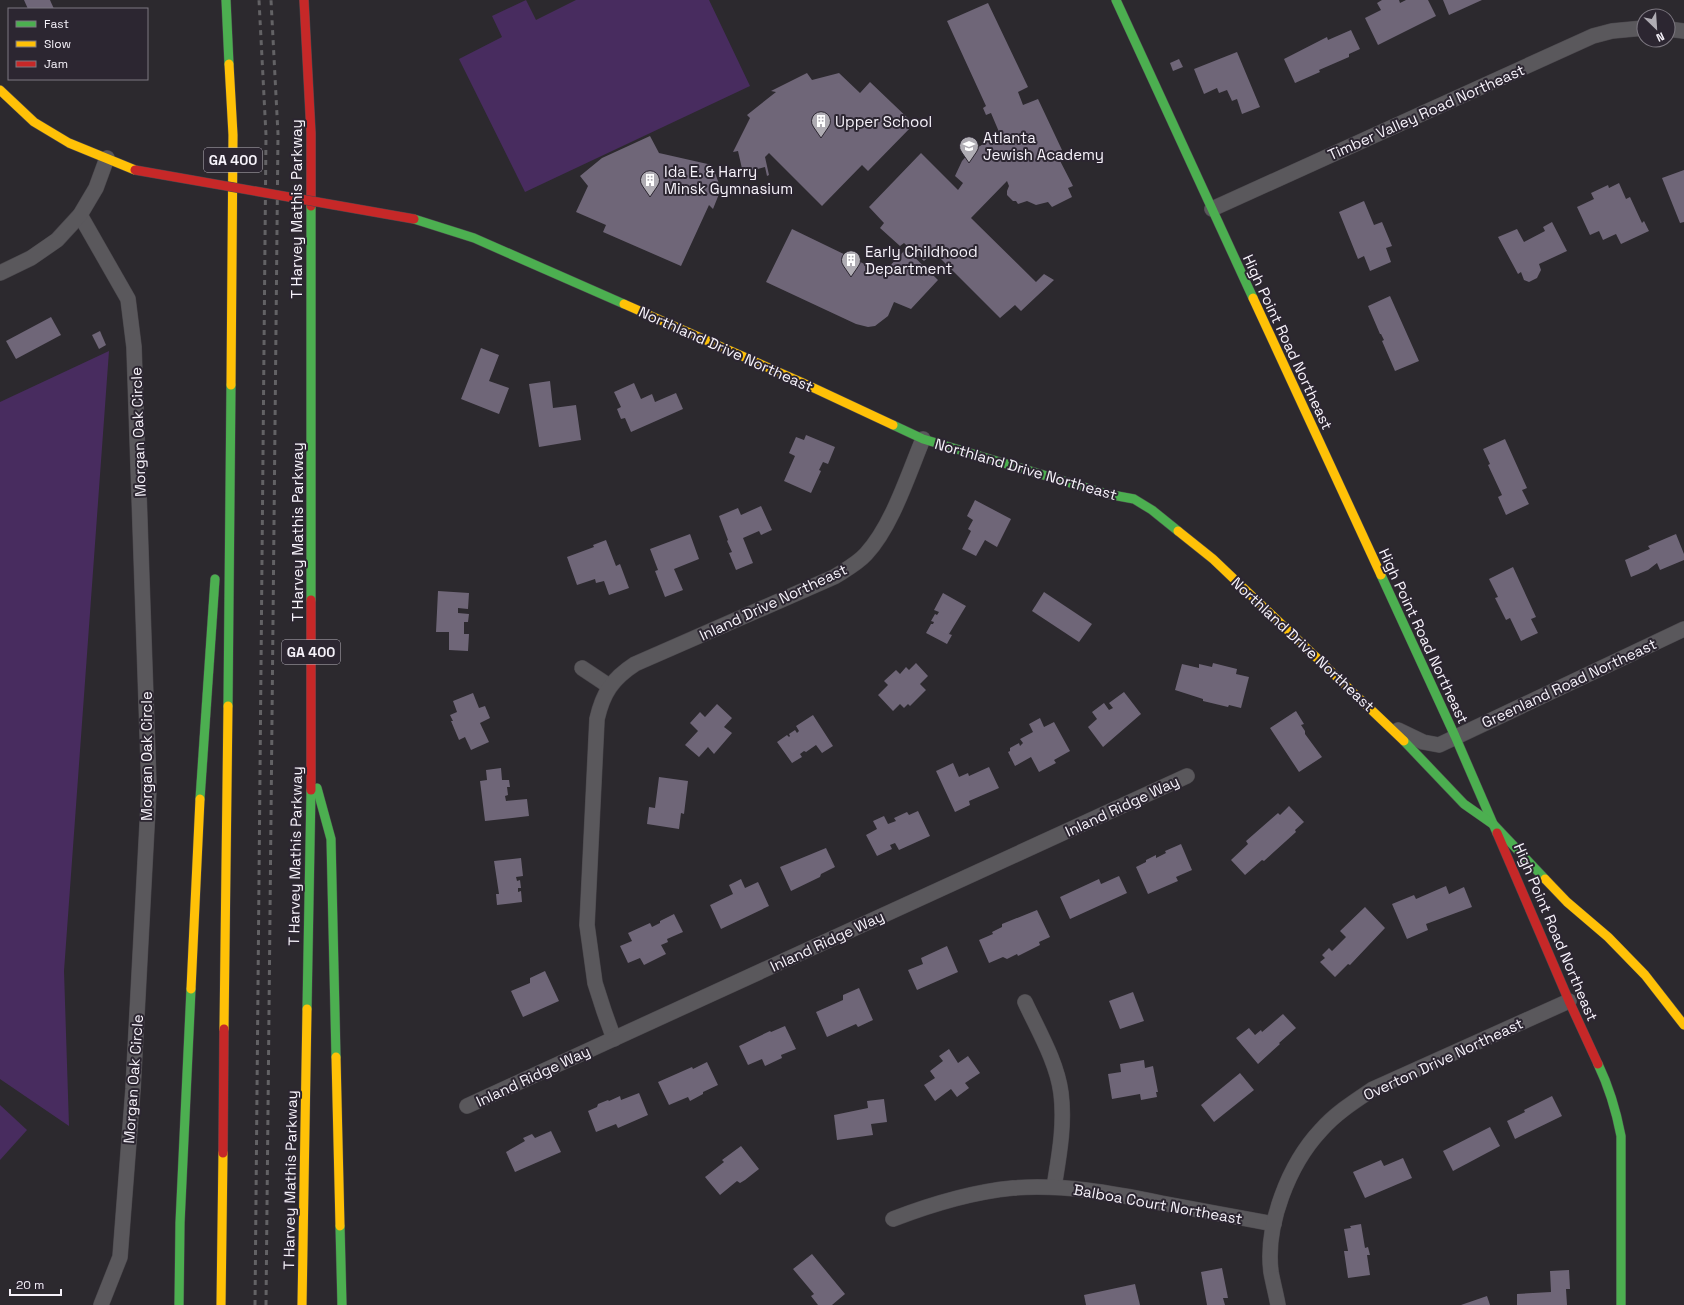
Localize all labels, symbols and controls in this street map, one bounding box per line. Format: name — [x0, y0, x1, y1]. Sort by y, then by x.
legend — [8, 8, 148, 80]
north arrow — [1636, 8, 1676, 48]
text: Fast — [44, 16, 69, 32]
text: N — [1654, 29, 1667, 45]
text: Slow — [44, 36, 71, 52]
text: Jam — [44, 56, 68, 72]
street label: Timber Valley Road Northeast — [1325, 60, 1527, 164]
building icon: Upper School — [810, 110, 832, 138]
place label: Upper School — [835, 112, 932, 131]
street label: T Harvey Mathis Parkway — [287, 119, 306, 299]
place label: Atlanta Jewish Academy — [983, 128, 1104, 164]
school or university icon: Atlanta Jewish Academy — [958, 135, 980, 163]
road number: GA 400 — [204, 148, 262, 172]
place label: Ida E. & Harry Minsk Gymnasium — [664, 162, 793, 198]
building icon: Ida E. & Harry Minsk Gymnasium — [639, 169, 661, 197]
place label: Early Childhood Department — [865, 242, 978, 278]
building icon: Early Childhood Department — [840, 249, 862, 277]
street label: High Point Road Northeast — [1239, 251, 1337, 433]
street label: Northland Drive Northeast — [636, 302, 816, 396]
street label: Morgan Oak Circle — [126, 367, 150, 497]
street label: Northland Drive Northeast — [933, 434, 1119, 504]
street label: T Harvey Mathis Parkway — [288, 442, 307, 622]
street label: High Point Road Northeast — [1375, 545, 1473, 727]
street label: Inland Drive Northeast — [696, 559, 850, 645]
street label: Northland Drive Northeast — [1227, 573, 1379, 715]
street label: Greenland Road Northeast — [1478, 634, 1660, 732]
road number: GA 400 — [282, 640, 340, 664]
street label: Morgan Oak Circle — [137, 691, 156, 821]
street label: T Harvey Mathis Parkway — [284, 766, 306, 946]
street label: Inland Ridge Way — [1062, 771, 1182, 841]
street label: High Point Road Northeast — [1510, 840, 1602, 1024]
street label: Inland Ridge Way — [767, 906, 887, 976]
street label: Morgan Oak Circle — [119, 1014, 147, 1144]
street label: Overton Drive Northeast — [1360, 1014, 1526, 1104]
street label: Inland Ridge Way — [473, 1041, 593, 1111]
street label: T Harvey Mathis Parkway — [279, 1090, 301, 1270]
street label: Balboa Court Northeast — [1072, 1180, 1244, 1228]
scale bar — [10, 1271, 61, 1297]
text: 20 m — [16, 1277, 44, 1293]

